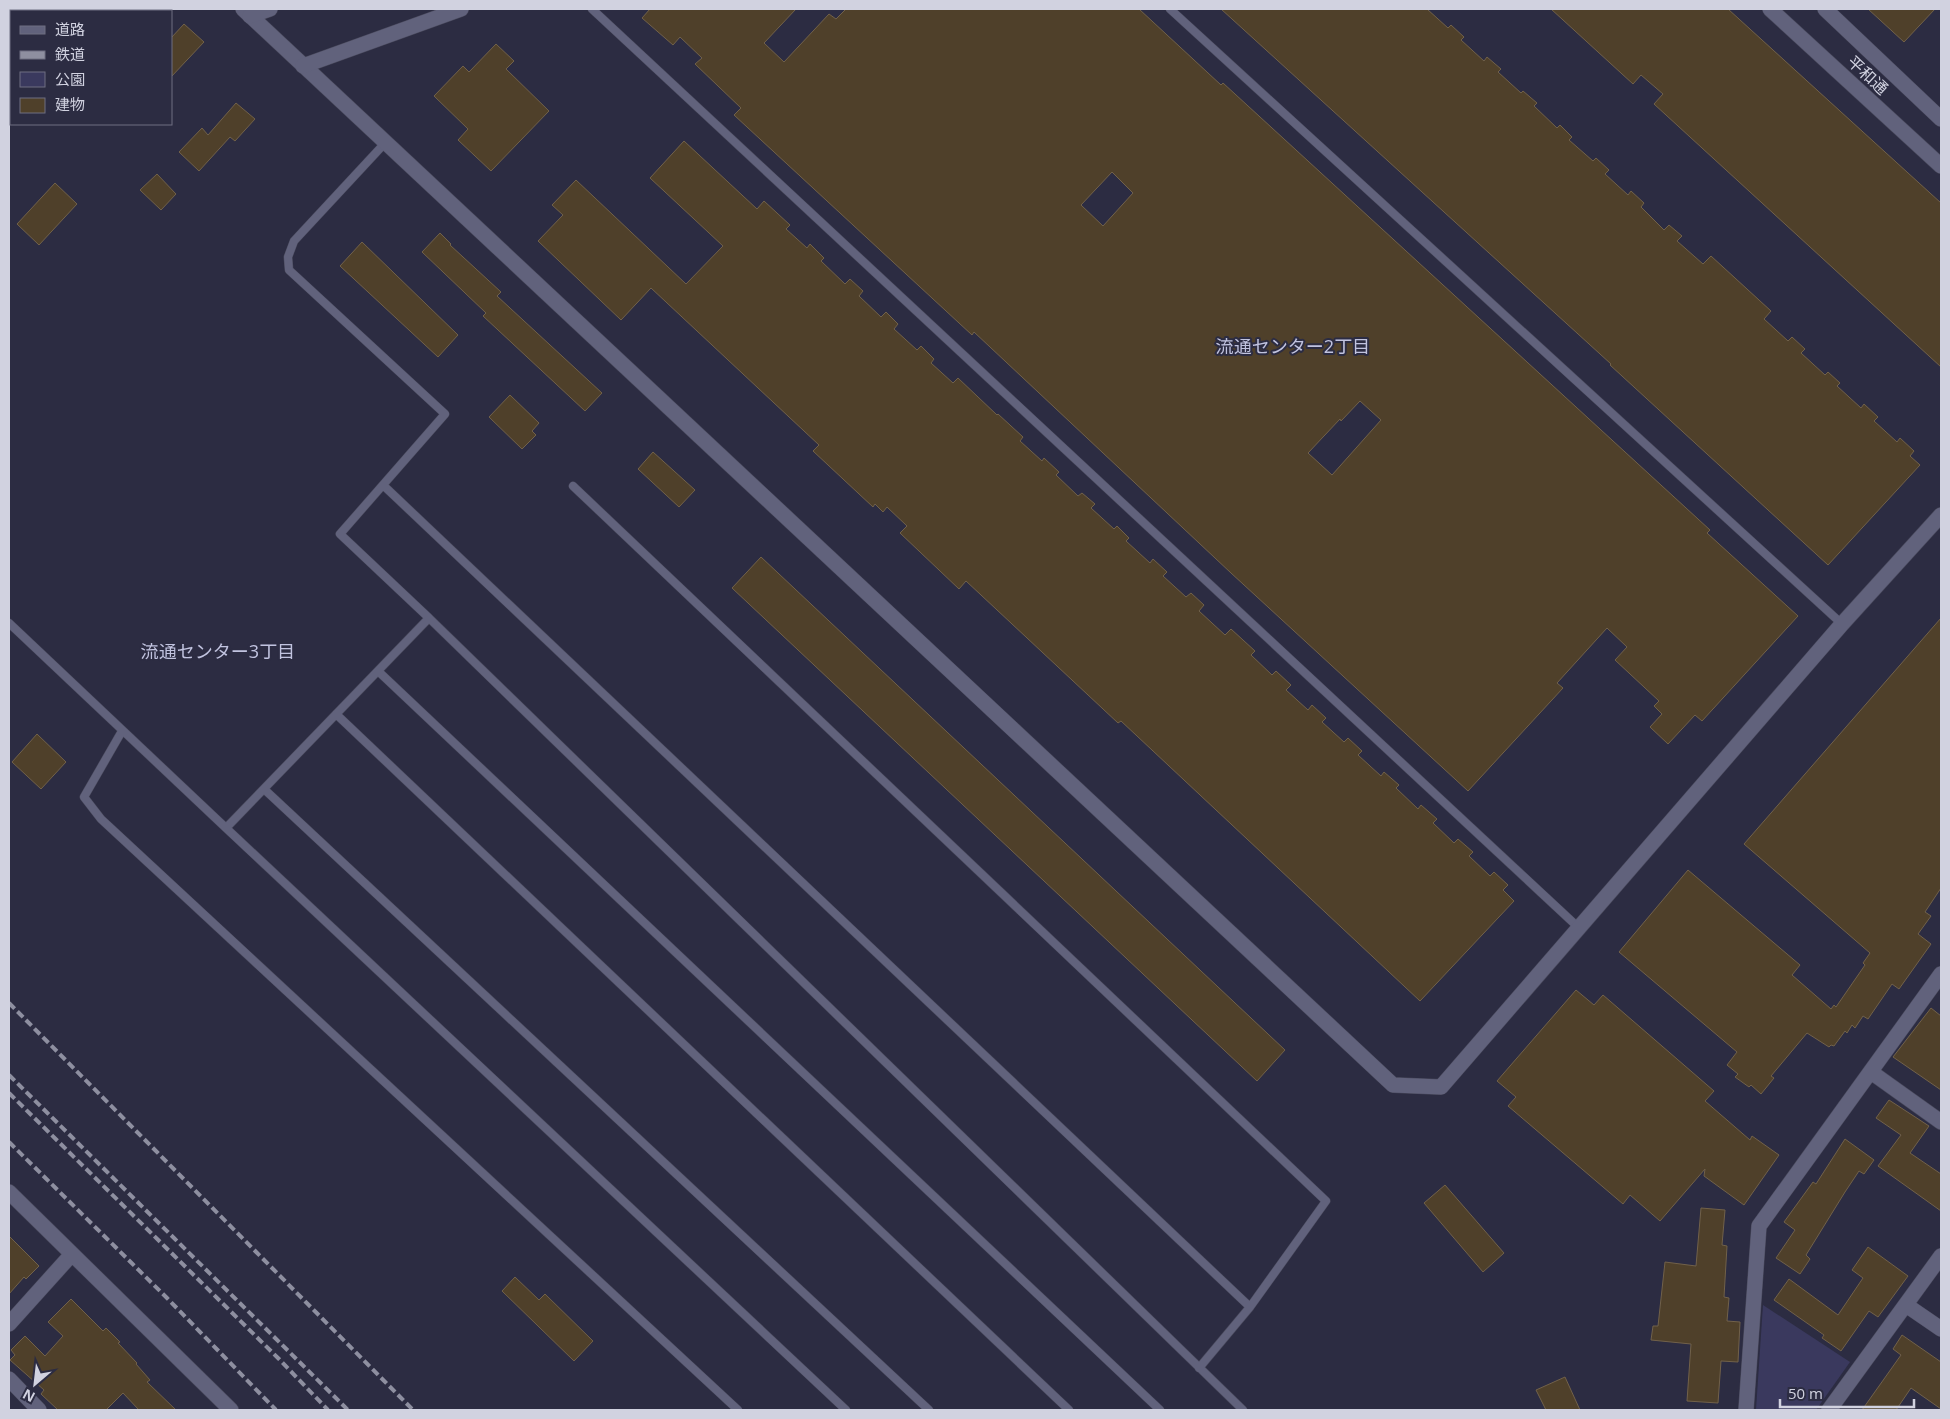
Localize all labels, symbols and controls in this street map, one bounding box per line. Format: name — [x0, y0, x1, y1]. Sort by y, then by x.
legend — [10, 10, 172, 125]
text: 道路 — [55, 19, 85, 39]
text: 鉄道 — [55, 44, 85, 64]
street label: 平和通 — [1843, 51, 1893, 99]
text: 公園 — [55, 69, 85, 89]
text: 建物 — [55, 94, 85, 114]
district label: 流通センター2丁目 — [1216, 334, 1370, 358]
district label: 流通センター3丁目 — [141, 639, 295, 663]
north arrow — [10, 1359, 60, 1409]
scale bar — [1780, 1376, 1914, 1408]
text: 50 m — [1788, 1383, 1823, 1403]
text: N — [19, 1385, 38, 1407]

